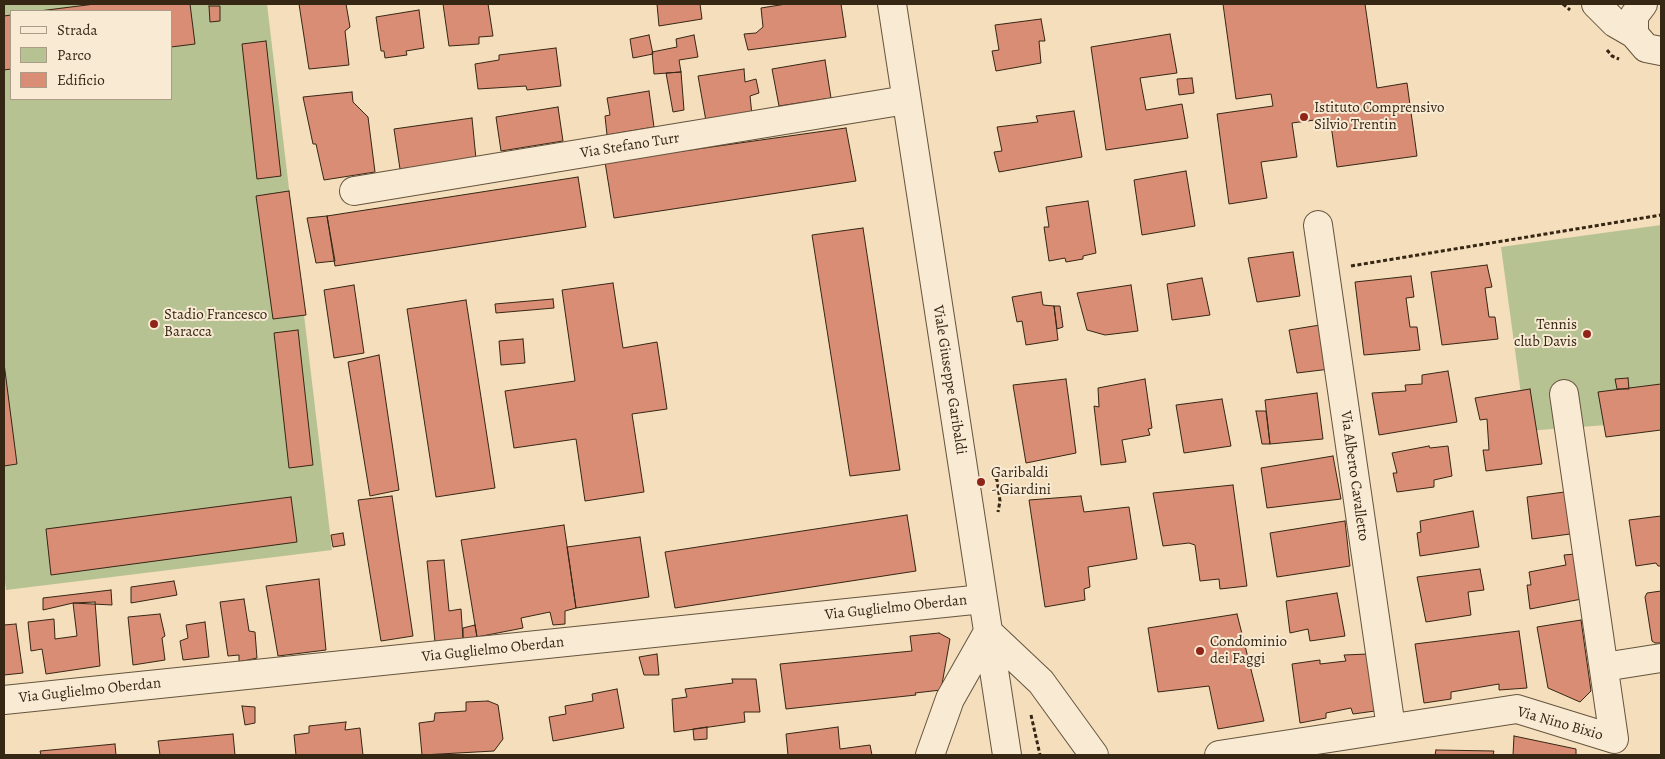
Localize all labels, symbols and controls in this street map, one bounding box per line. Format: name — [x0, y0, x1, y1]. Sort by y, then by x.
legend — [10, 10, 172, 100]
text: Strada — [57, 20, 98, 40]
text: Parco — [57, 45, 91, 65]
text: Edificio — [57, 70, 105, 90]
place label: Istituto Comprensivo Silvio Trentin — [1314, 99, 1444, 134]
marker: Istituto Comprensivo Silvio Trentin — [1298, 111, 1310, 123]
street label: Via Stefano Turr — [579, 129, 681, 163]
street label: Viale Giuseppe Garibaldi — [928, 304, 970, 456]
place label: Stadio Francesco Baracca — [164, 306, 267, 341]
place label: Tennis club Davis — [1514, 316, 1577, 351]
marker: Stadio Francesco Baracca — [148, 318, 160, 330]
marker: Tennis club Davis — [1581, 328, 1593, 340]
street label: Via Alberto Cavalletto — [1336, 410, 1372, 542]
place label: Garibaldi - Giardini — [991, 464, 1051, 499]
marker: Garibaldi - Giardini — [975, 476, 987, 488]
street label: Via Guglielmo Oberdan — [824, 592, 968, 624]
place label: Condominio dei Faggi — [1210, 633, 1287, 668]
street label: Via Guglielmo Oberdan — [421, 634, 565, 666]
marker: Condominio dei Faggi — [1194, 645, 1206, 657]
street label: Via Guglielmo Oberdan — [18, 675, 162, 707]
street label: Via Nino Bixio — [1515, 703, 1605, 745]

